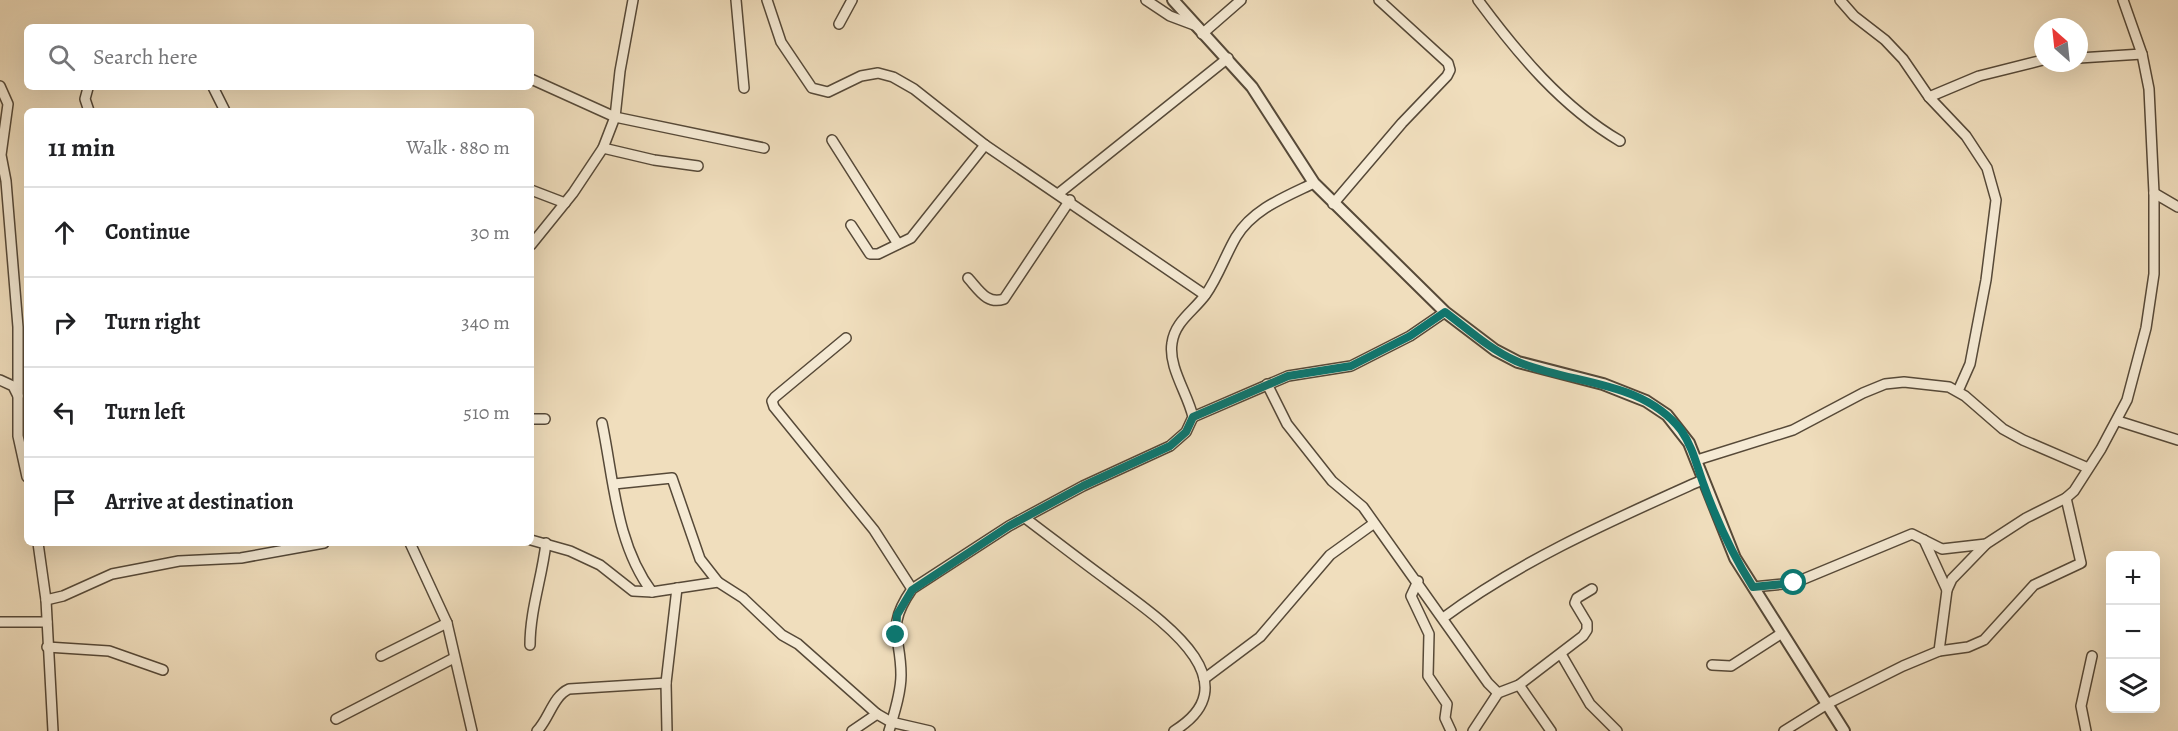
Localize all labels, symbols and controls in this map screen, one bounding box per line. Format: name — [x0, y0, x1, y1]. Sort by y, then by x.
north arrow — [2034, 18, 2088, 72]
search box — [24, 24, 534, 90]
icon: search — [45, 41, 78, 74]
text: Search here — [93, 42, 198, 72]
text: 11 min — [48, 130, 115, 165]
text: Walk · 880 m — [406, 134, 510, 161]
icon: ahead — [48, 216, 81, 249]
text: Continue — [105, 217, 190, 247]
text: 30 m — [470, 219, 510, 246]
icon: right — [48, 306, 81, 339]
text: Turn right — [105, 307, 201, 337]
text: 340 m — [461, 309, 510, 336]
icon: left — [48, 396, 81, 429]
text: Turn left — [105, 397, 185, 427]
text: 510 m — [463, 399, 510, 426]
icon: arrive — [48, 486, 81, 519]
text: Arrive at destination — [105, 487, 294, 517]
map controls — [2106, 551, 2160, 713]
button: + — [2106, 551, 2160, 605]
route start — [1780, 569, 1806, 595]
button: − — [2106, 605, 2160, 659]
route end — [882, 621, 908, 647]
button: layers — [2106, 659, 2160, 713]

